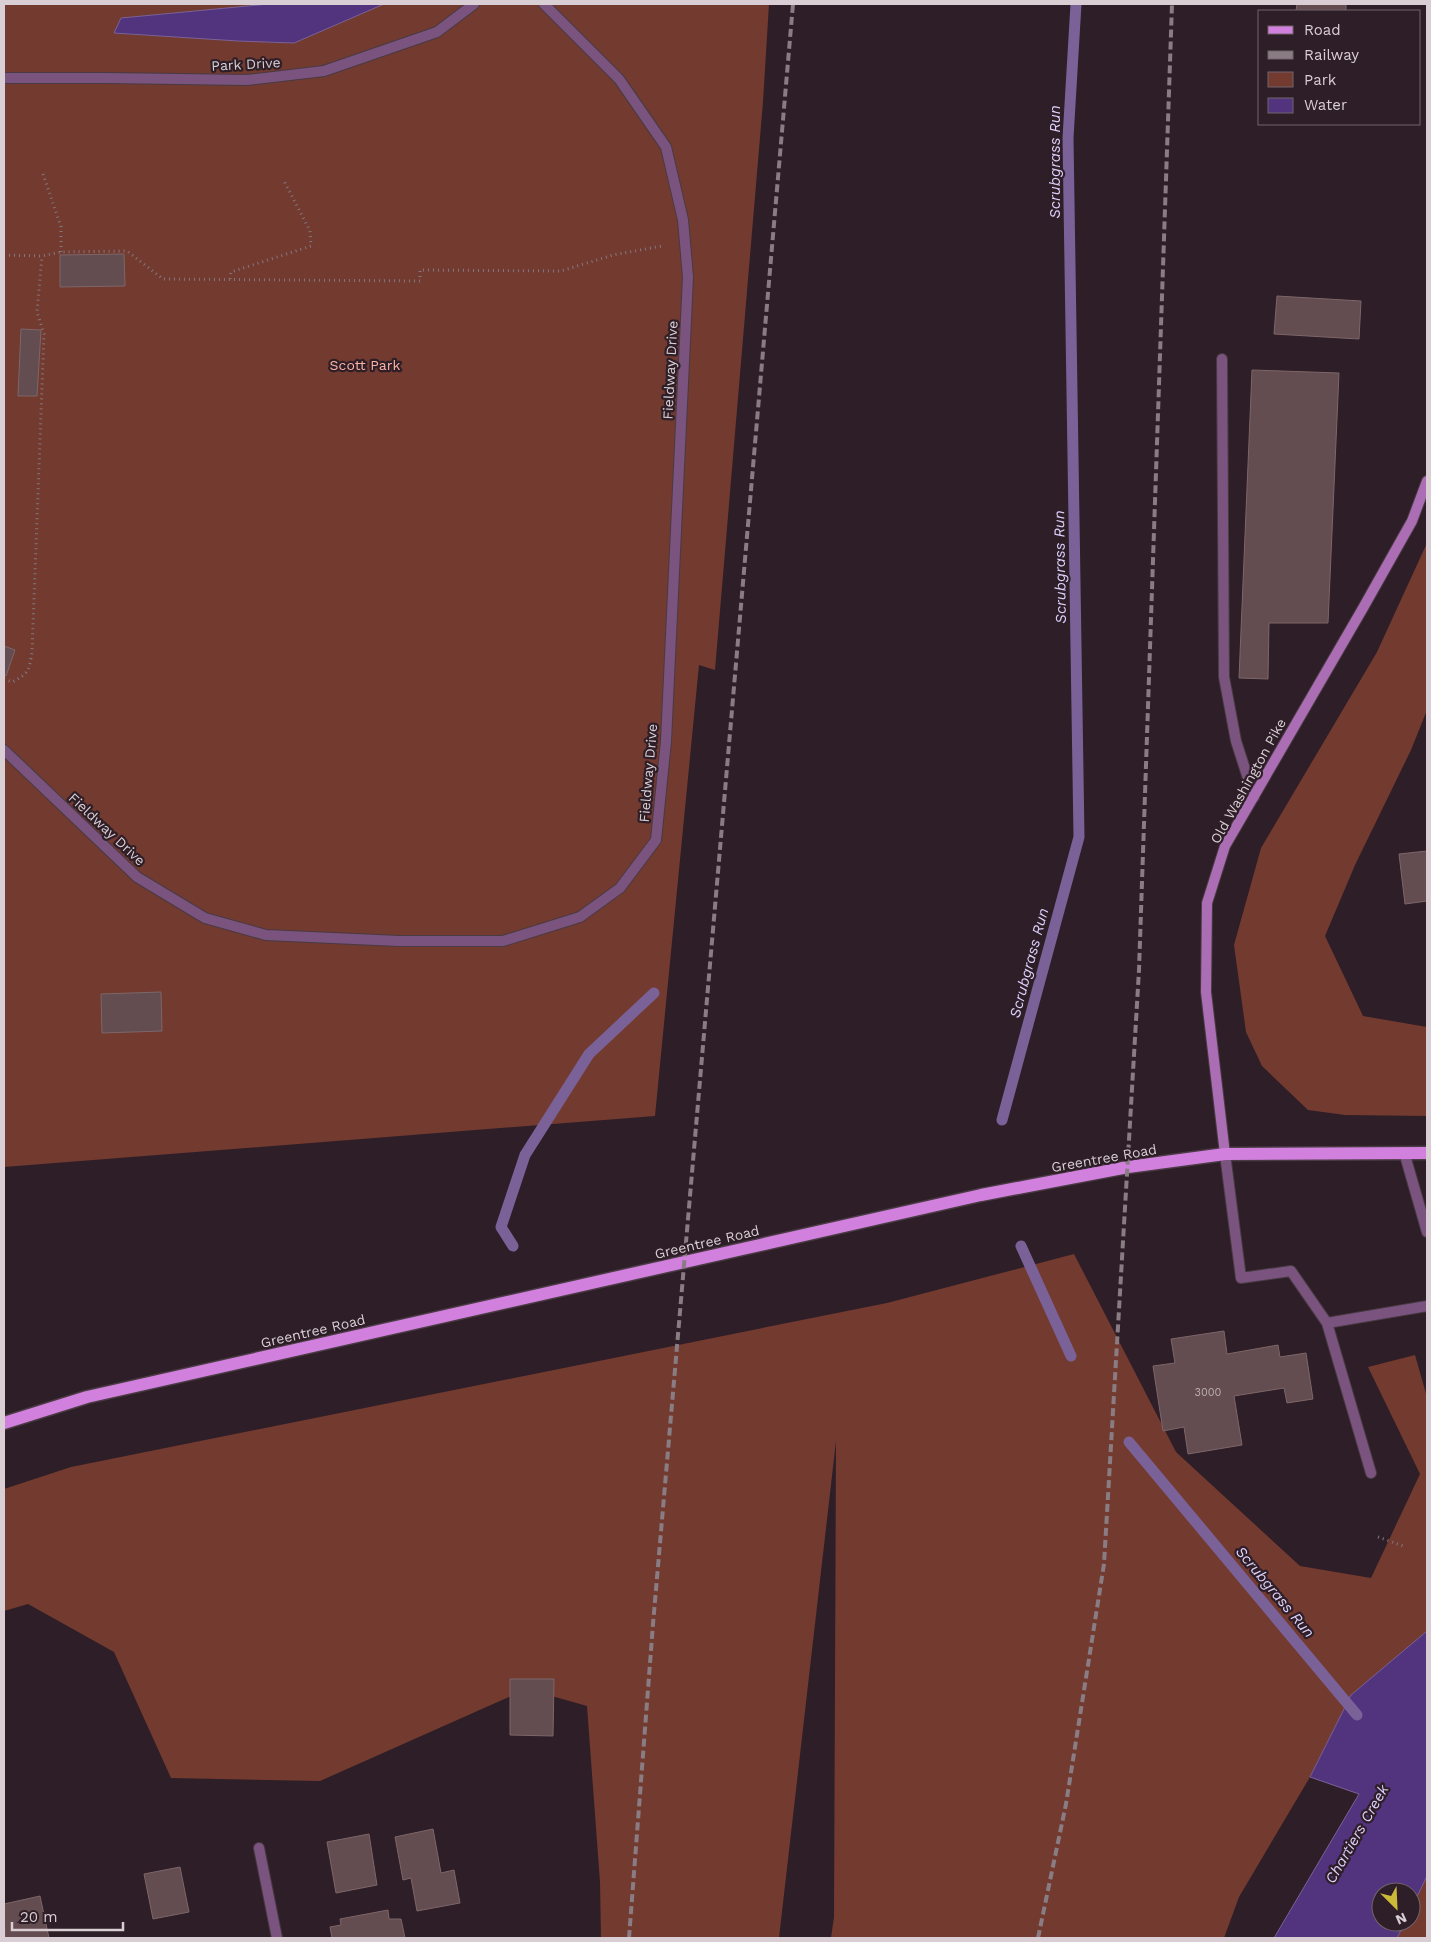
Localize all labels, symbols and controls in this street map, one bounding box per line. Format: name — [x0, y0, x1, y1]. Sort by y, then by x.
legend — [1258, 10, 1421, 125]
text: Road — [1304, 21, 1341, 39]
text: Railway — [1304, 46, 1359, 64]
street label: Park Drive — [211, 54, 281, 74]
text: Park — [1304, 71, 1337, 89]
text: Water — [1304, 96, 1347, 114]
water label: Scrubgrass Run — [1046, 105, 1064, 219]
street label: Fieldway Drive — [659, 320, 681, 420]
park label: Scott Park — [330, 357, 400, 373]
water label: Scrubgrass Run — [1050, 510, 1070, 624]
street label: Old Washington Pike — [1207, 716, 1289, 846]
street label: Fieldway Drive — [636, 723, 660, 823]
street label: Fieldway Drive — [65, 789, 149, 869]
water label: Scrubgrass Run — [1006, 906, 1052, 1020]
street label: Greentree Road — [1050, 1141, 1158, 1175]
street label: Greentree Road — [653, 1222, 761, 1262]
street label: Greentree Road — [259, 1311, 367, 1351]
house number: 3000 — [1195, 1386, 1222, 1399]
water label: Scrubgrass Run — [1232, 1543, 1318, 1641]
water label: Chartiers Creek — [1321, 1781, 1393, 1887]
north arrow — [1371, 1882, 1421, 1932]
scale bar — [12, 1900, 124, 1932]
text: 20 m — [20, 1908, 58, 1926]
text: N — [1393, 1909, 1409, 1928]

